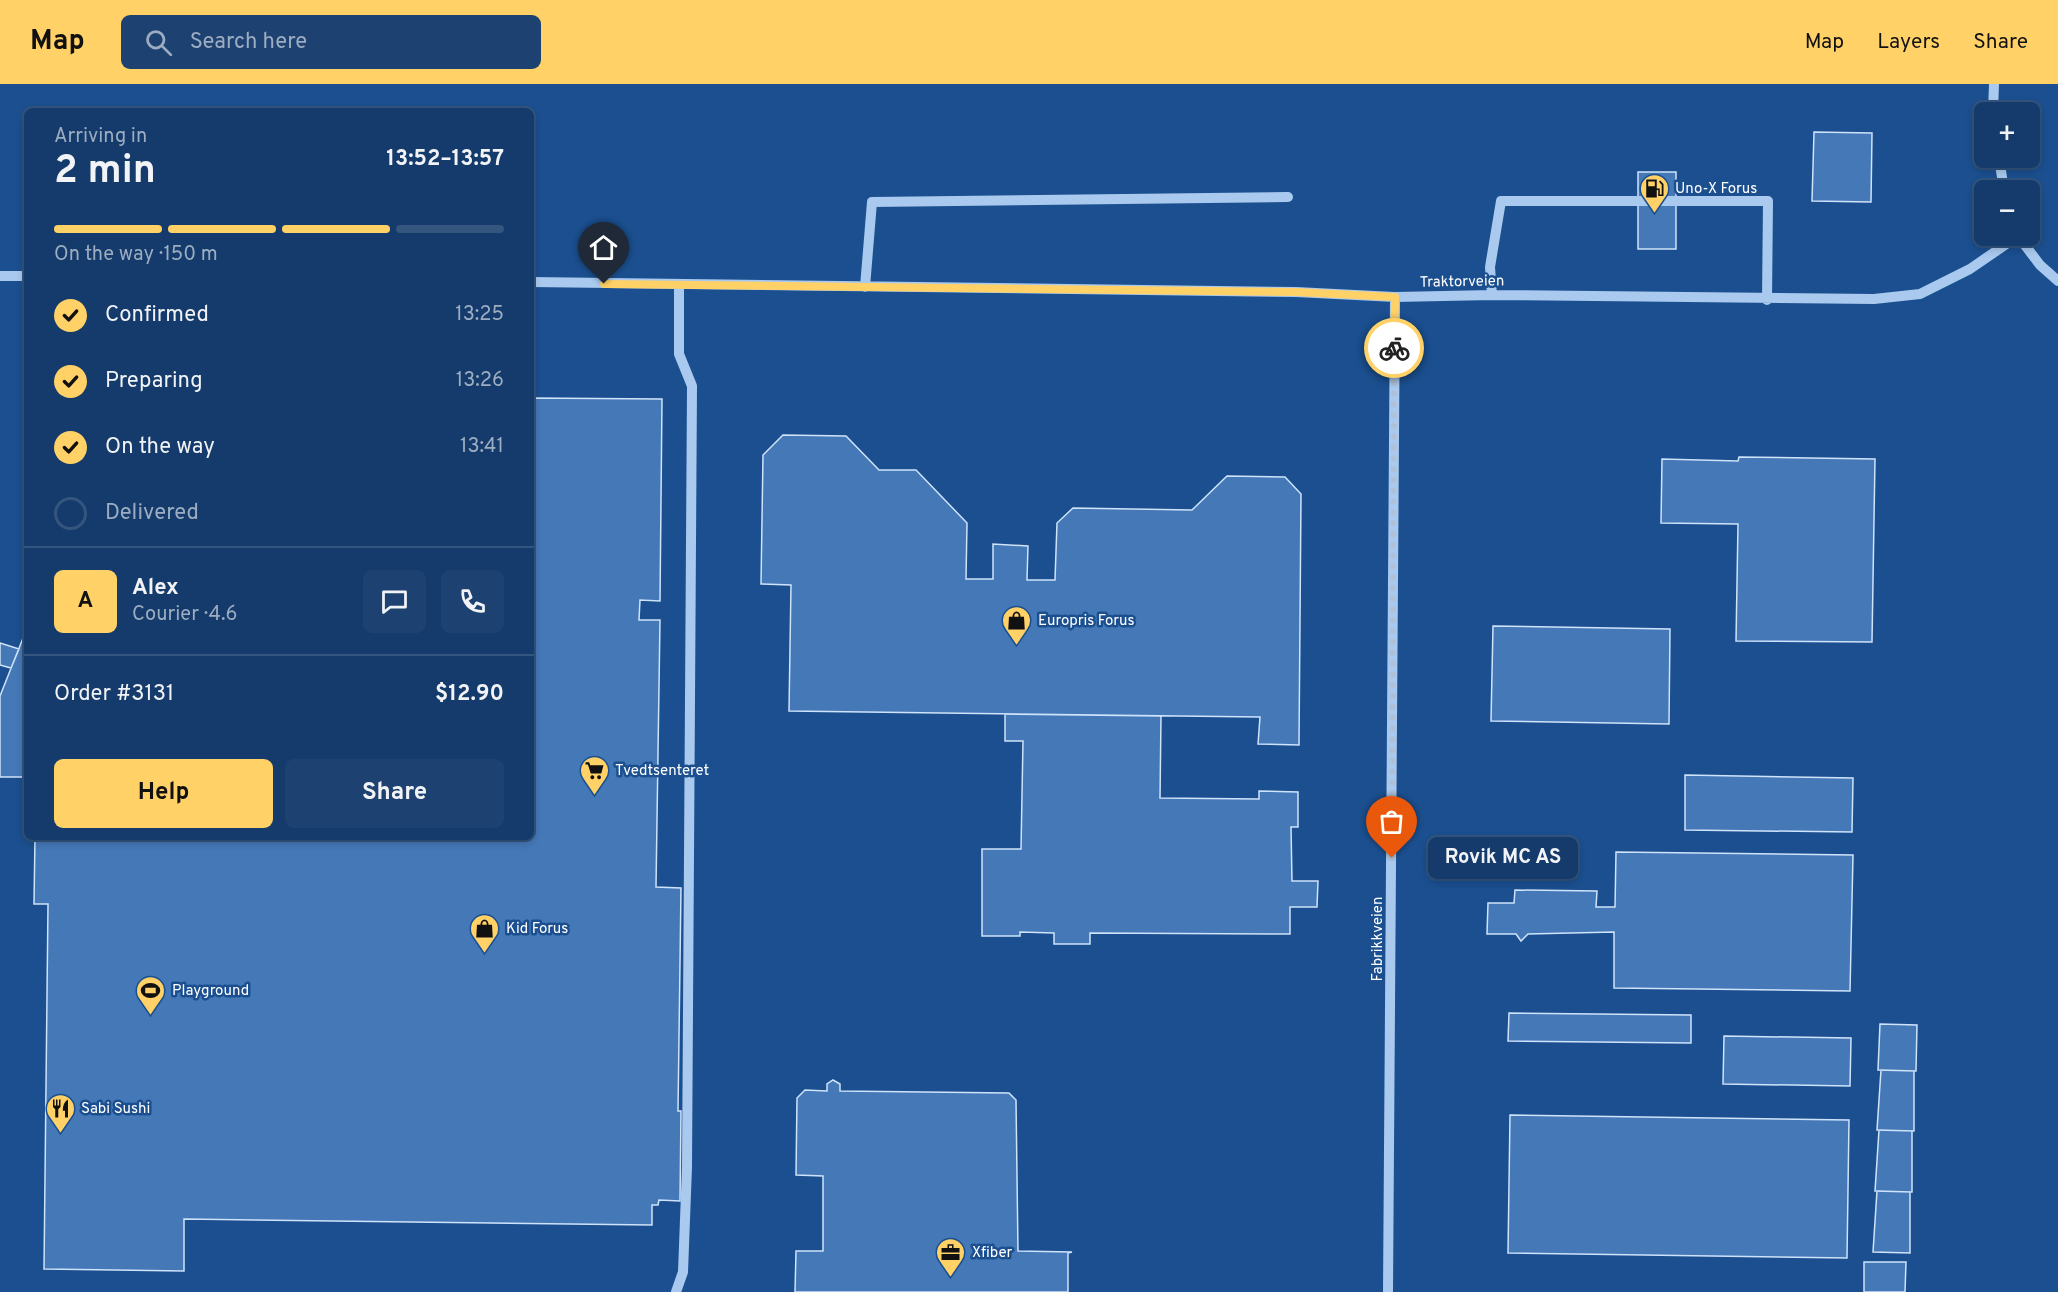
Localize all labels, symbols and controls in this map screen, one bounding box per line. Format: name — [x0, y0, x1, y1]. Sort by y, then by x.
search box — [121, 15, 541, 69]
text: Map — [30, 24, 85, 60]
icon: search — [142, 26, 175, 59]
text: Search here — [190, 29, 307, 56]
text: Map — [1805, 29, 1844, 56]
text: Layers — [1877, 29, 1940, 56]
text: Share — [1973, 29, 2028, 56]
map controls — [1974, 102, 2040, 246]
button: + — [1974, 102, 2040, 168]
text: Arriving in — [54, 124, 147, 150]
text: 13:52–13:57 — [386, 146, 504, 173]
text: 2 min — [54, 148, 156, 197]
fuel station icon: Uno-X Forus — [1638, 172, 1670, 214]
place label: Uno-X Forus — [1675, 180, 1757, 199]
button: − — [1974, 180, 2040, 246]
pin — [578, 222, 629, 284]
icon: home — [587, 231, 620, 264]
text: On the way · 150 m — [54, 242, 218, 268]
street label: Traktorveien — [1420, 272, 1504, 293]
icon: check — [54, 299, 87, 332]
text: Confirmed — [105, 302, 209, 329]
text: 13:25 — [455, 302, 504, 328]
courier — [1364, 318, 1424, 378]
icon: bike — [1378, 332, 1411, 365]
icon: check — [54, 365, 87, 398]
text: Preparing — [105, 368, 203, 395]
text: 13:26 — [456, 368, 504, 394]
icon: check — [54, 431, 87, 464]
text: On the way — [105, 434, 215, 461]
text: 13:41 — [460, 434, 504, 460]
text: Delivered — [105, 500, 199, 527]
button: chat — [363, 570, 426, 633]
button: phone — [441, 570, 504, 633]
text: Alex — [132, 575, 179, 602]
text: A — [78, 588, 93, 615]
text: Courier · 4.6 — [132, 602, 237, 628]
shop icon: Europris Forus — [1001, 604, 1033, 646]
place label: Europris Forus — [1038, 612, 1135, 631]
text: Order #3131 — [54, 681, 174, 708]
text: $12.90 — [435, 681, 504, 708]
supermarket icon: Tvedtsenteret — [578, 754, 610, 796]
button: Help — [54, 759, 273, 828]
button: Share — [285, 759, 504, 828]
place label: Tvedtsenteret — [615, 762, 709, 781]
pin — [1366, 796, 1417, 858]
icon: bag — [1375, 805, 1408, 838]
callout: Rovik MC AS — [1428, 837, 1578, 879]
text: Rovik MC AS — [1445, 845, 1561, 871]
street label: Fabrikkveien — [1369, 897, 1388, 981]
shop icon: Kid Forus — [469, 912, 501, 954]
place label: Kid Forus — [506, 920, 568, 939]
sports icon: Playground — [135, 974, 167, 1016]
place label: Playground — [172, 982, 249, 1001]
restaurant icon: Sabi Sushi — [44, 1092, 76, 1134]
place label: Sabi Sushi — [81, 1100, 150, 1119]
office icon: Xfiber — [935, 1236, 967, 1278]
place label: Xfiber — [972, 1244, 1013, 1263]

